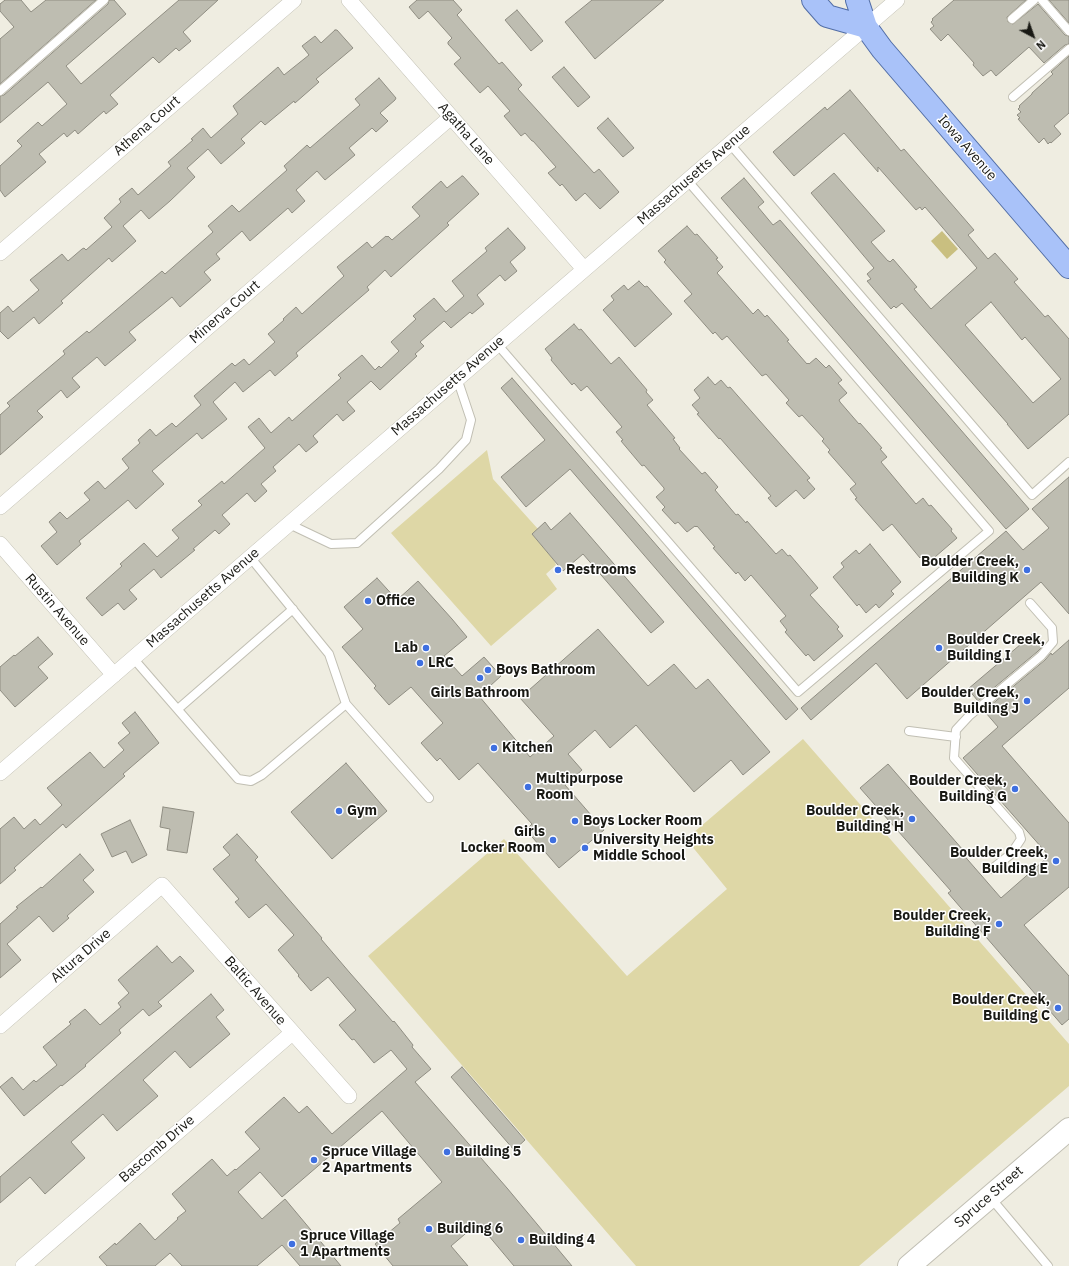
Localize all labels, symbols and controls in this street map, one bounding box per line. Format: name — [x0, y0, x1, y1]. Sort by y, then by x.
north arrow — [1013, 16, 1053, 56]
text: N — [1033, 37, 1048, 53]
street label: Athena Court — [110, 93, 184, 159]
street label: Agatha Lane — [434, 99, 498, 169]
street label: Iowa Avenue — [934, 112, 1000, 184]
street label: Massachusetts Avenue — [634, 121, 754, 229]
street label: Minerva Court — [186, 277, 264, 347]
street label: Massachusetts Avenue — [388, 332, 508, 440]
street label: Massachusetts Avenue — [143, 544, 263, 652]
place label: Boulder Creek, Building K — [921, 554, 1019, 586]
place label: Restrooms — [566, 562, 636, 578]
marker: Restrooms — [553, 565, 563, 575]
marker: Boulder Creek, Building K — [1022, 565, 1032, 575]
street label: Rustin Avenue — [21, 571, 93, 649]
place label: Office — [376, 593, 415, 609]
marker: Office — [363, 596, 373, 606]
place label: Boulder Creek, Building I — [947, 632, 1045, 664]
place label: Lab — [394, 640, 418, 656]
marker: Lab — [421, 643, 431, 653]
marker: Boulder Creek, Building I — [934, 643, 944, 653]
place label: LRC — [428, 655, 454, 671]
marker: LRC — [415, 658, 425, 668]
place label: Boys Bathroom — [496, 662, 596, 678]
marker: Boys Bathroom — [483, 665, 493, 675]
marker: Girls Bathroom — [475, 673, 485, 683]
place label: Girls Bathroom — [430, 685, 530, 701]
place label: Boulder Creek, Building J — [921, 685, 1019, 718]
marker: Boulder Creek, Building J — [1022, 696, 1032, 706]
place label: Kitchen — [502, 740, 553, 756]
marker: Kitchen — [489, 743, 499, 753]
place label: Multipurpose Room — [536, 771, 623, 804]
place label: Boulder Creek, Building G — [909, 773, 1007, 806]
marker: Multipurpose Room — [523, 782, 533, 792]
marker: Boulder Creek, Building G — [1010, 784, 1020, 794]
place label: Gym — [347, 803, 377, 819]
place label: Boulder Creek, Building H — [806, 803, 904, 836]
marker: Gym — [334, 806, 344, 816]
place label: Boys Locker Room — [583, 813, 702, 829]
marker: Boulder Creek, Building H — [907, 814, 917, 824]
marker: Boys Locker Room — [570, 816, 580, 826]
place label: Girls Locker Room — [461, 824, 545, 856]
place label: University Heights Middle School — [593, 832, 714, 864]
marker: Girls Locker Room — [548, 835, 558, 845]
marker: University Heights Middle School — [580, 843, 590, 853]
place label: Boulder Creek, Building E — [950, 845, 1048, 878]
marker: Boulder Creek, Building E — [1051, 856, 1061, 866]
place label: Boulder Creek, Building F — [893, 908, 991, 940]
marker: Boulder Creek, Building F — [994, 919, 1004, 929]
street label: Altura Drive — [48, 925, 114, 987]
street label: Baltic Avenue — [220, 953, 290, 1029]
place label: Boulder Creek, Building C — [952, 992, 1050, 1024]
marker: Boulder Creek, Building C — [1053, 1003, 1063, 1013]
street label: Bascomb Drive — [116, 1112, 198, 1186]
place label: Spruce Village 2 Apartments — [322, 1144, 417, 1176]
place label: Building 5 — [455, 1144, 521, 1160]
marker: Building 5 — [442, 1147, 452, 1157]
marker: Spruce Village 2 Apartments — [309, 1155, 319, 1165]
street label: Spruce Street — [951, 1163, 1027, 1231]
place label: Building 6 — [437, 1221, 503, 1237]
marker: Building 6 — [424, 1224, 434, 1234]
place label: Spruce Village 1 Apartments — [300, 1228, 395, 1260]
place label: Building 4 — [529, 1232, 595, 1248]
marker: Building 4 — [516, 1235, 526, 1245]
marker: Spruce Village 1 Apartments — [287, 1239, 297, 1249]

